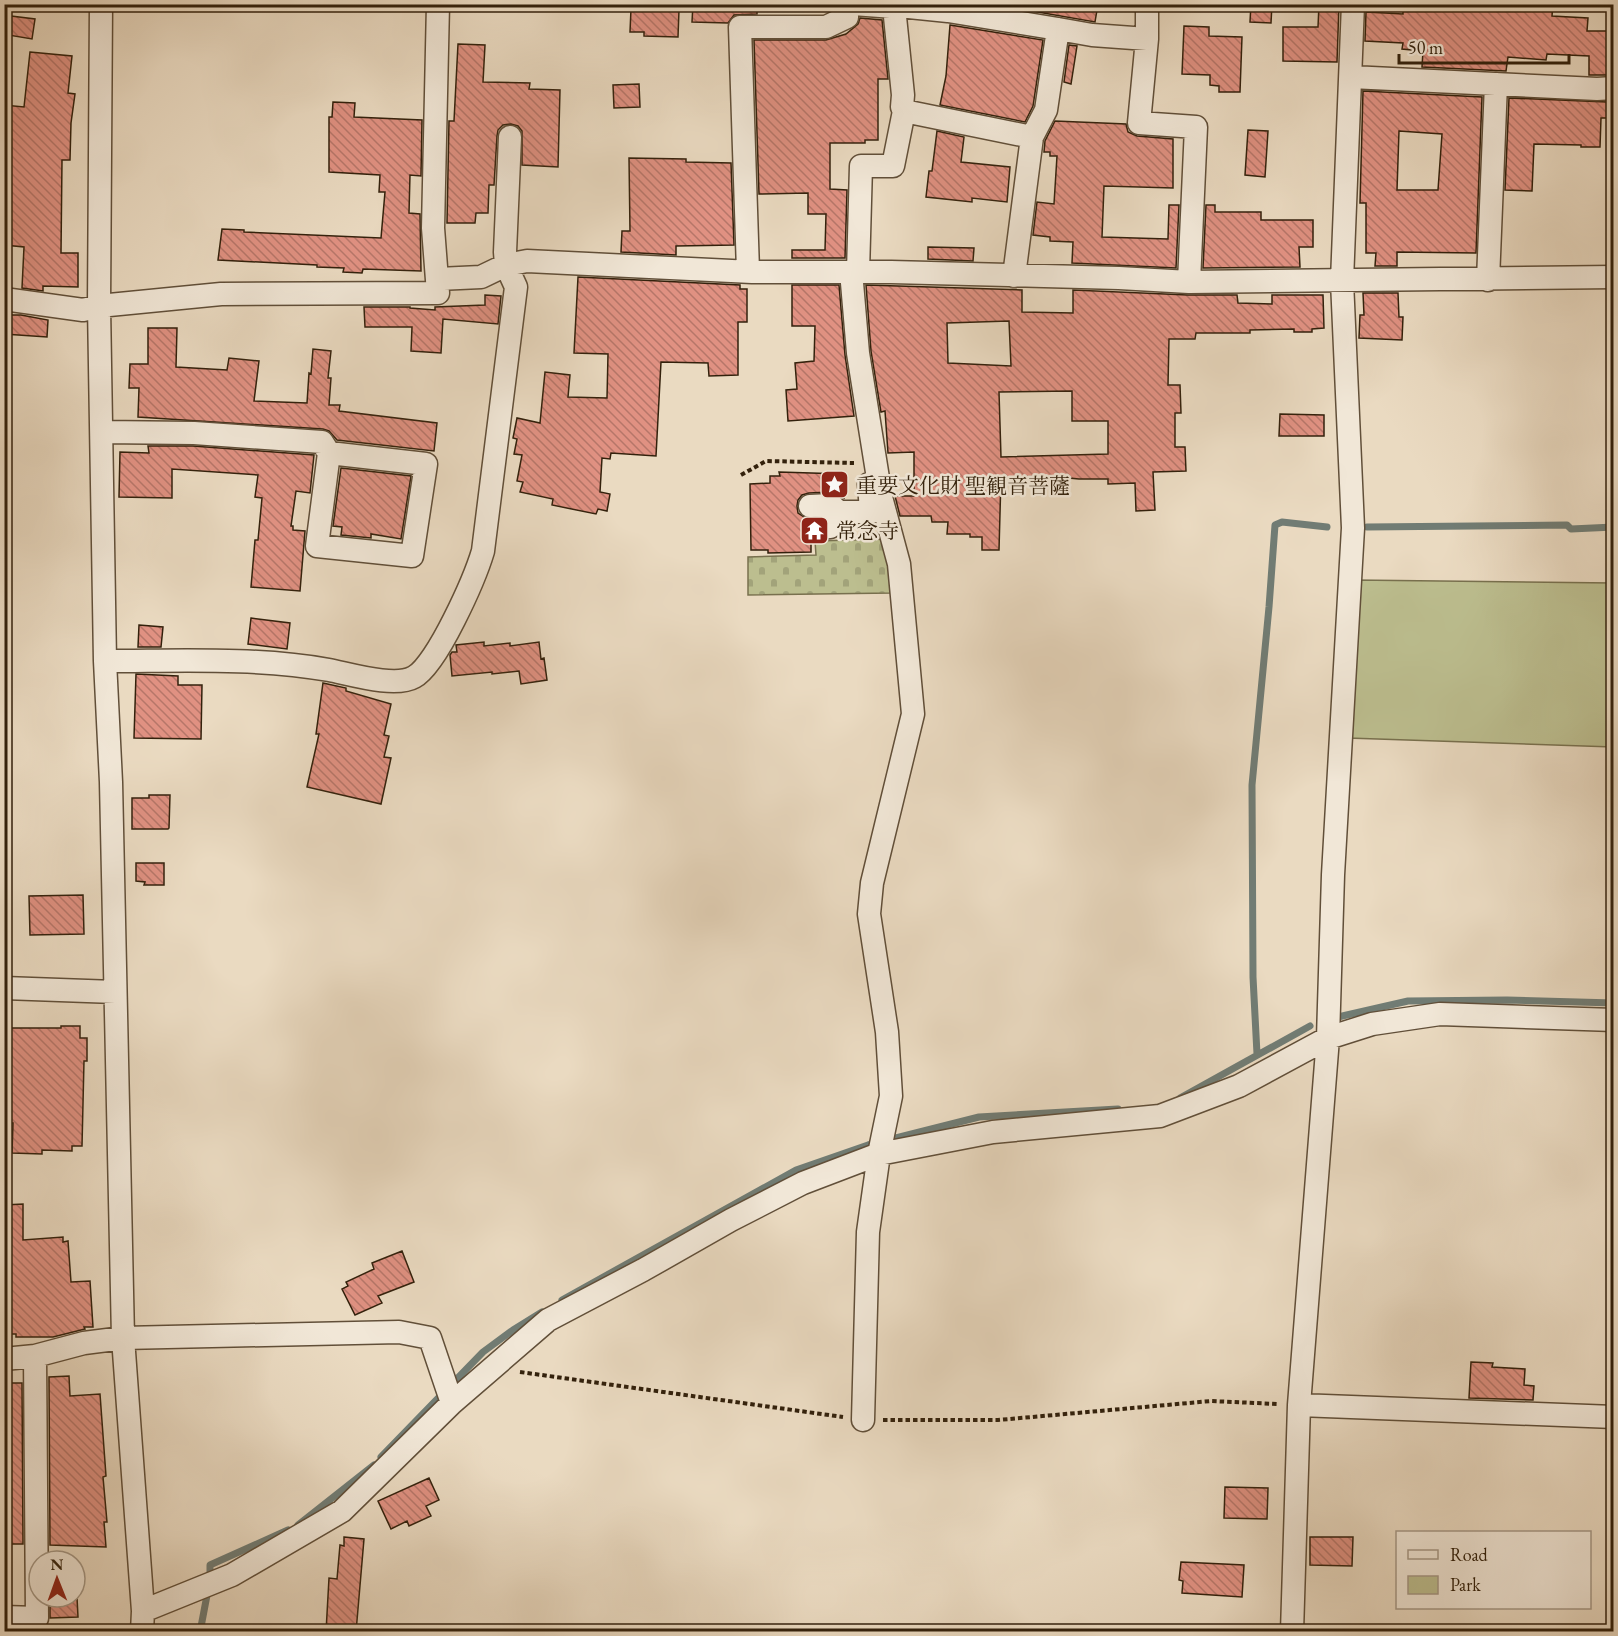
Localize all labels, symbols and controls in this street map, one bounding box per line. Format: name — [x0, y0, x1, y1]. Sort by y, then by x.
scale bar — [1399, 27, 1568, 65]
text: 50 m — [1408, 36, 1443, 59]
place icon: 重要文化財 聖観音菩薩 — [819, 469, 851, 501]
place label: 重要文化財 聖観音菩薩 — [856, 472, 1070, 499]
temple icon: 常念寺 — [799, 514, 831, 546]
place label: 常念寺 — [836, 517, 899, 544]
legend — [1396, 1531, 1591, 1609]
text: Road — [1450, 1543, 1489, 1566]
north arrow — [27, 1549, 87, 1609]
text: N — [50, 1554, 63, 1575]
text: Park — [1450, 1573, 1481, 1596]

